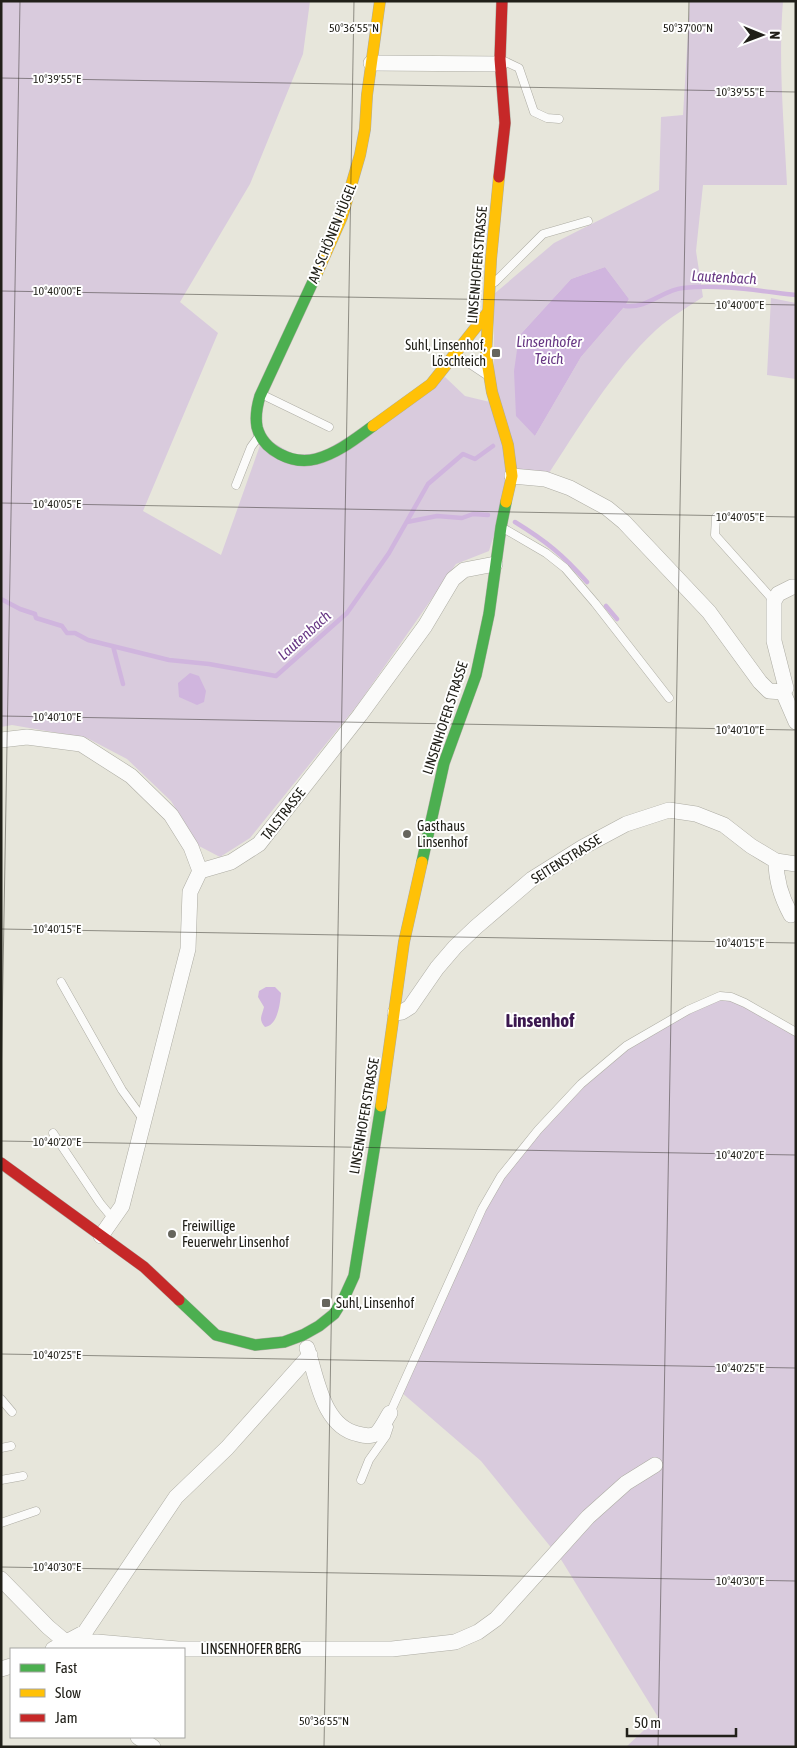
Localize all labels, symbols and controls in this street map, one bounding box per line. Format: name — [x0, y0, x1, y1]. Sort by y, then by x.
north arrow — [737, 10, 787, 60]
text: 50°36'55"N — [329, 21, 379, 35]
text: 50°37'00"N — [663, 21, 713, 35]
text: N — [767, 31, 783, 39]
text: 10°39'55"E — [33, 72, 81, 86]
text: 10°39'55"E — [716, 85, 764, 99]
street label: AM SCHÖNEN HÜGEL — [305, 180, 360, 285]
street label: LINSENHOFER STRASSE — [464, 206, 490, 324]
water label: Lautenbach — [691, 267, 757, 287]
text: 10°40'00"E — [33, 284, 81, 298]
text: 10°40'00"E — [716, 298, 764, 312]
water label: Linsenhofer Teich — [516, 333, 582, 367]
place label: Suhl, Linsenhof, Löschteich — [405, 337, 486, 369]
marker: Suhl, Linsenhof, Löschteich — [490, 347, 502, 359]
text: 10°40'05"E — [33, 497, 81, 511]
text: 10°40'05"E — [716, 510, 764, 524]
water label: Lautenbach — [274, 607, 334, 663]
street label: LINSENHOFER STRASSE — [419, 659, 471, 776]
text: 10°40'10"E — [33, 710, 81, 724]
text: 10°40'10"E — [716, 723, 764, 737]
street label: TALSTRASSE — [258, 785, 308, 843]
place label: Gasthaus Linsenhof — [417, 818, 468, 850]
marker: Gasthaus Linsenhof — [401, 828, 413, 840]
street label: SEITENSTRASSE — [528, 831, 604, 887]
text: 10°40'15"E — [33, 922, 81, 936]
text: 10°40'15"E — [716, 936, 764, 950]
district label: Linsenhof — [506, 1009, 575, 1031]
street label: LINSENHOFER STRASSE — [346, 1057, 382, 1175]
text: 10°40'20"E — [33, 1135, 81, 1149]
text: 10°40'20"E — [716, 1148, 764, 1162]
place label: Freiwillige Feuerwehr Linsenhof — [182, 1218, 289, 1250]
marker: Freiwillige Feuerwehr Linsenhof — [166, 1228, 178, 1240]
place label: Suhl, Linsenhof — [336, 1295, 414, 1311]
marker: Suhl, Linsenhof — [320, 1297, 332, 1309]
text: 10°40'25"E — [33, 1348, 81, 1362]
text: 10°40'25"E — [716, 1361, 764, 1375]
text: 10°40'30"E — [33, 1560, 81, 1574]
text: 10°40'30"E — [716, 1574, 764, 1588]
street label: LINSENHOFER BERG — [200, 1641, 302, 1657]
legend — [10, 1648, 185, 1738]
text: Fast — [55, 1659, 77, 1676]
text: Slow — [55, 1684, 81, 1701]
scale bar — [627, 1706, 736, 1738]
text: Jam — [55, 1709, 78, 1726]
text: 50°36'55"N — [299, 1714, 349, 1728]
text: 50 m — [634, 1714, 661, 1731]

